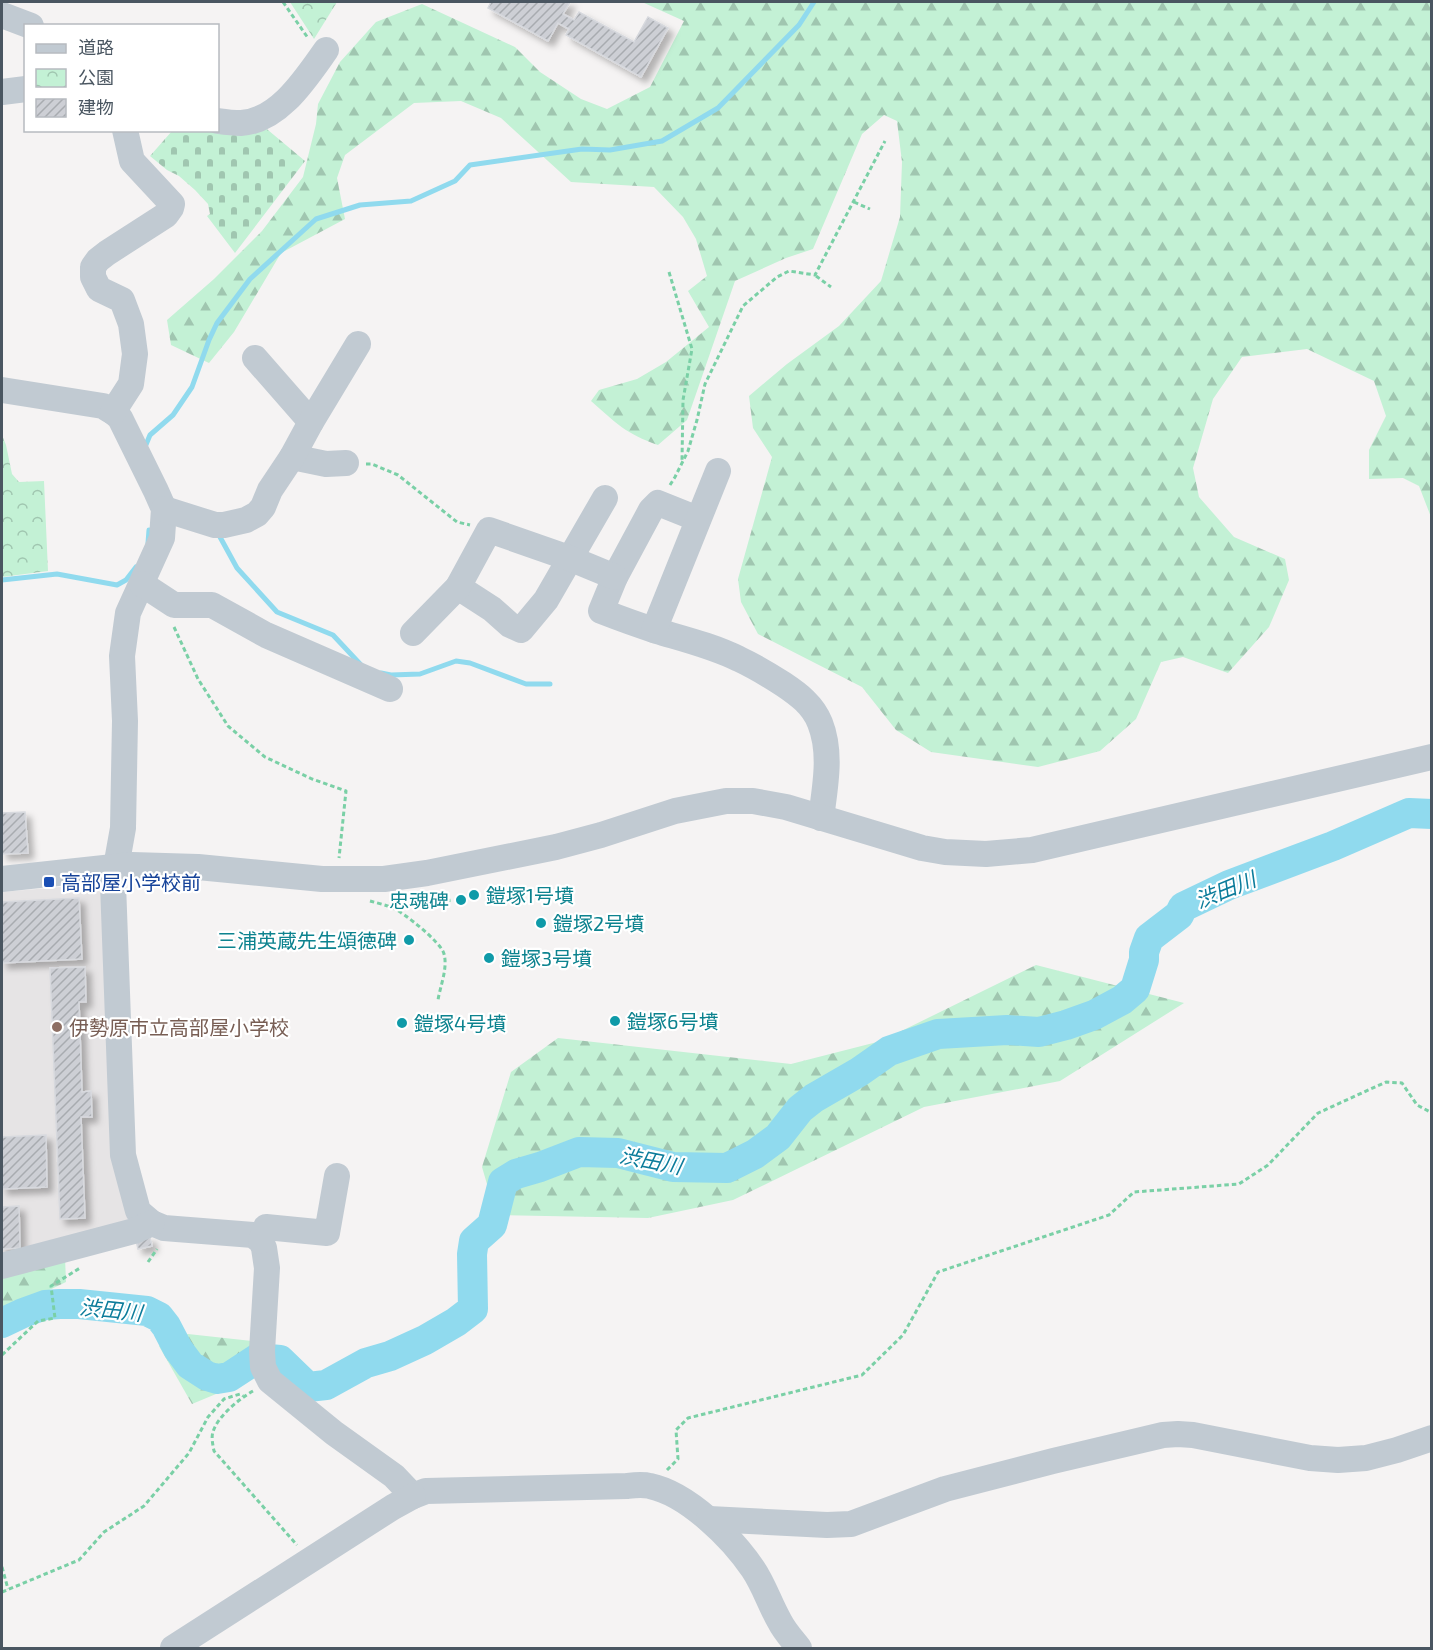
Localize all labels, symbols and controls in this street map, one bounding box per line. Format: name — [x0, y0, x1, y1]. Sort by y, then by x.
legend — [24, 24, 219, 132]
text: 道路 — [78, 36, 114, 58]
text: 公園 — [78, 66, 114, 88]
text: 建物 — [78, 96, 114, 118]
water label: 渋田川 — [1191, 865, 1261, 912]
place label: 高部屋小学校前 — [61, 870, 201, 894]
marker: 高部屋小学校前 — [42, 875, 56, 889]
place label: 鎧塚1号墳 — [486, 883, 574, 907]
place label: 忠魂碑 — [389, 888, 449, 912]
marker: 鎧塚1号墳 — [467, 888, 481, 902]
marker: 忠魂碑 — [454, 893, 468, 907]
place label: 鎧塚2号墳 — [553, 911, 644, 935]
marker: 鎧塚2号墳 — [534, 916, 548, 930]
place label: 三浦英蔵先生頌徳碑 — [217, 928, 397, 952]
marker: 三浦英蔵先生頌徳碑 — [402, 933, 416, 947]
place label: 鎧塚3号墳 — [501, 946, 592, 970]
marker: 鎧塚3号墳 — [482, 951, 496, 965]
place label: 鎧塚6号墳 — [627, 1009, 718, 1033]
place label: 鎧塚4号墳 — [414, 1011, 506, 1035]
marker: 鎧塚6号墳 — [608, 1014, 622, 1028]
place label: 伊勢原市立高部屋小学校 — [69, 1015, 289, 1039]
marker: 鎧塚4号墳 — [395, 1016, 409, 1030]
marker: 伊勢原市立高部屋小学校 — [50, 1020, 64, 1034]
water label: 渋田川 — [618, 1142, 686, 1179]
water label: 渋田川 — [78, 1293, 146, 1325]

